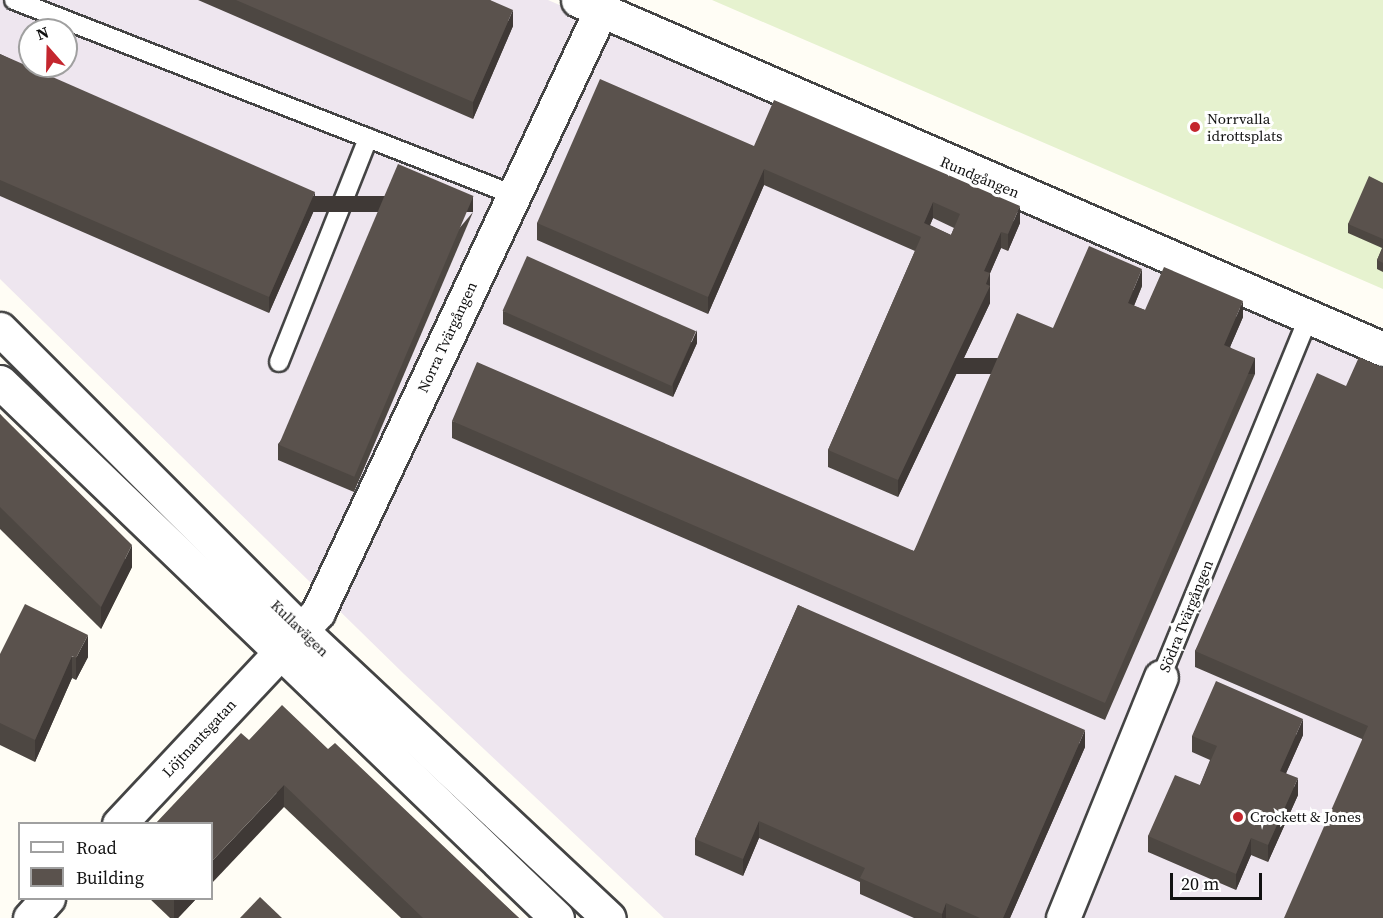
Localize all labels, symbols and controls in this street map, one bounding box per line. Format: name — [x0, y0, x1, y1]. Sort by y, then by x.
north arrow — [18, 18, 78, 78]
text: N — [33, 21, 52, 45]
place label: Norrvalla idrottsplats — [1207, 109, 1282, 144]
marker: Norrvalla idrottsplats — [1188, 120, 1202, 134]
street label: Rundgången — [938, 152, 1022, 202]
street label: Norra Tvärgången — [413, 278, 481, 396]
street label: Södra Tvärgången — [1155, 557, 1217, 675]
street label: Kullavägen — [267, 596, 333, 660]
street label: Löjtnantsgatan — [158, 695, 240, 781]
place label: Crockett & Jones — [1250, 808, 1361, 826]
marker: Crockett & Jones — [1231, 810, 1245, 824]
legend — [18, 822, 213, 900]
text: Road — [76, 835, 117, 860]
scale bar — [1173, 861, 1264, 899]
text: Building — [76, 865, 144, 890]
text: 20 m — [1181, 871, 1219, 896]

